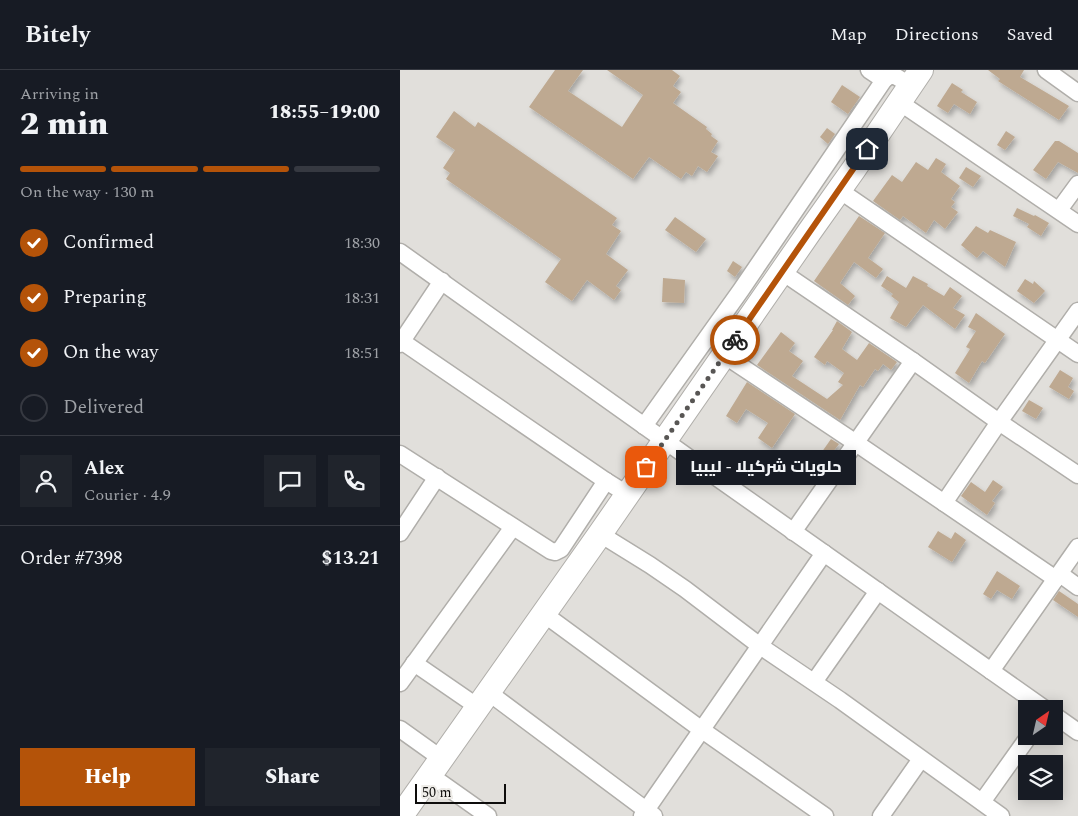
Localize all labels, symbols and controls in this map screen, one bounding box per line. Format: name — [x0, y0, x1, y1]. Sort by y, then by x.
text: Bitely — [25, 17, 90, 53]
text: Map — [831, 21, 867, 48]
text: Directions — [895, 21, 979, 48]
text: Saved — [1007, 21, 1053, 48]
text: Arriving in — [20, 82, 99, 106]
text: 18:55–19:00 — [269, 98, 380, 127]
text: 2 min — [20, 100, 108, 149]
pin — [846, 128, 888, 170]
icon: home — [853, 135, 881, 163]
text: On the way · 130 m — [20, 180, 154, 204]
text: Confirmed — [63, 228, 154, 257]
icon: check — [20, 229, 48, 257]
text: 18:30 — [344, 231, 380, 255]
text: Preparing — [63, 283, 147, 312]
icon: check — [20, 284, 48, 312]
text: 18:31 — [344, 286, 380, 310]
courier — [710, 315, 760, 365]
icon: bike — [721, 326, 749, 354]
text: On the way — [63, 338, 159, 367]
icon: check — [20, 339, 48, 367]
text: 18:51 — [344, 341, 380, 365]
text: Delivered — [63, 393, 144, 422]
pin — [625, 446, 667, 488]
callout: حلويات شركيلا - ليبيا — [676, 450, 856, 484]
icon: bag — [632, 453, 660, 481]
text: Alex — [84, 454, 125, 483]
button: person — [20, 455, 72, 507]
button: chat — [264, 455, 316, 507]
button: phone — [328, 455, 380, 507]
text: حلويات شركيلا - ليبيا — [690, 455, 842, 479]
text: Courier · 4.9 — [84, 483, 171, 507]
text: Order #7398 — [20, 544, 123, 573]
text: $13.21 — [322, 544, 380, 573]
north arrow — [1018, 700, 1062, 745]
map controls — [1018, 700, 1063, 800]
button: Help — [20, 748, 195, 806]
button: Share — [205, 748, 380, 806]
button: layers — [1018, 755, 1063, 800]
scale bar — [415, 781, 506, 804]
text: 50 m — [422, 782, 452, 803]

